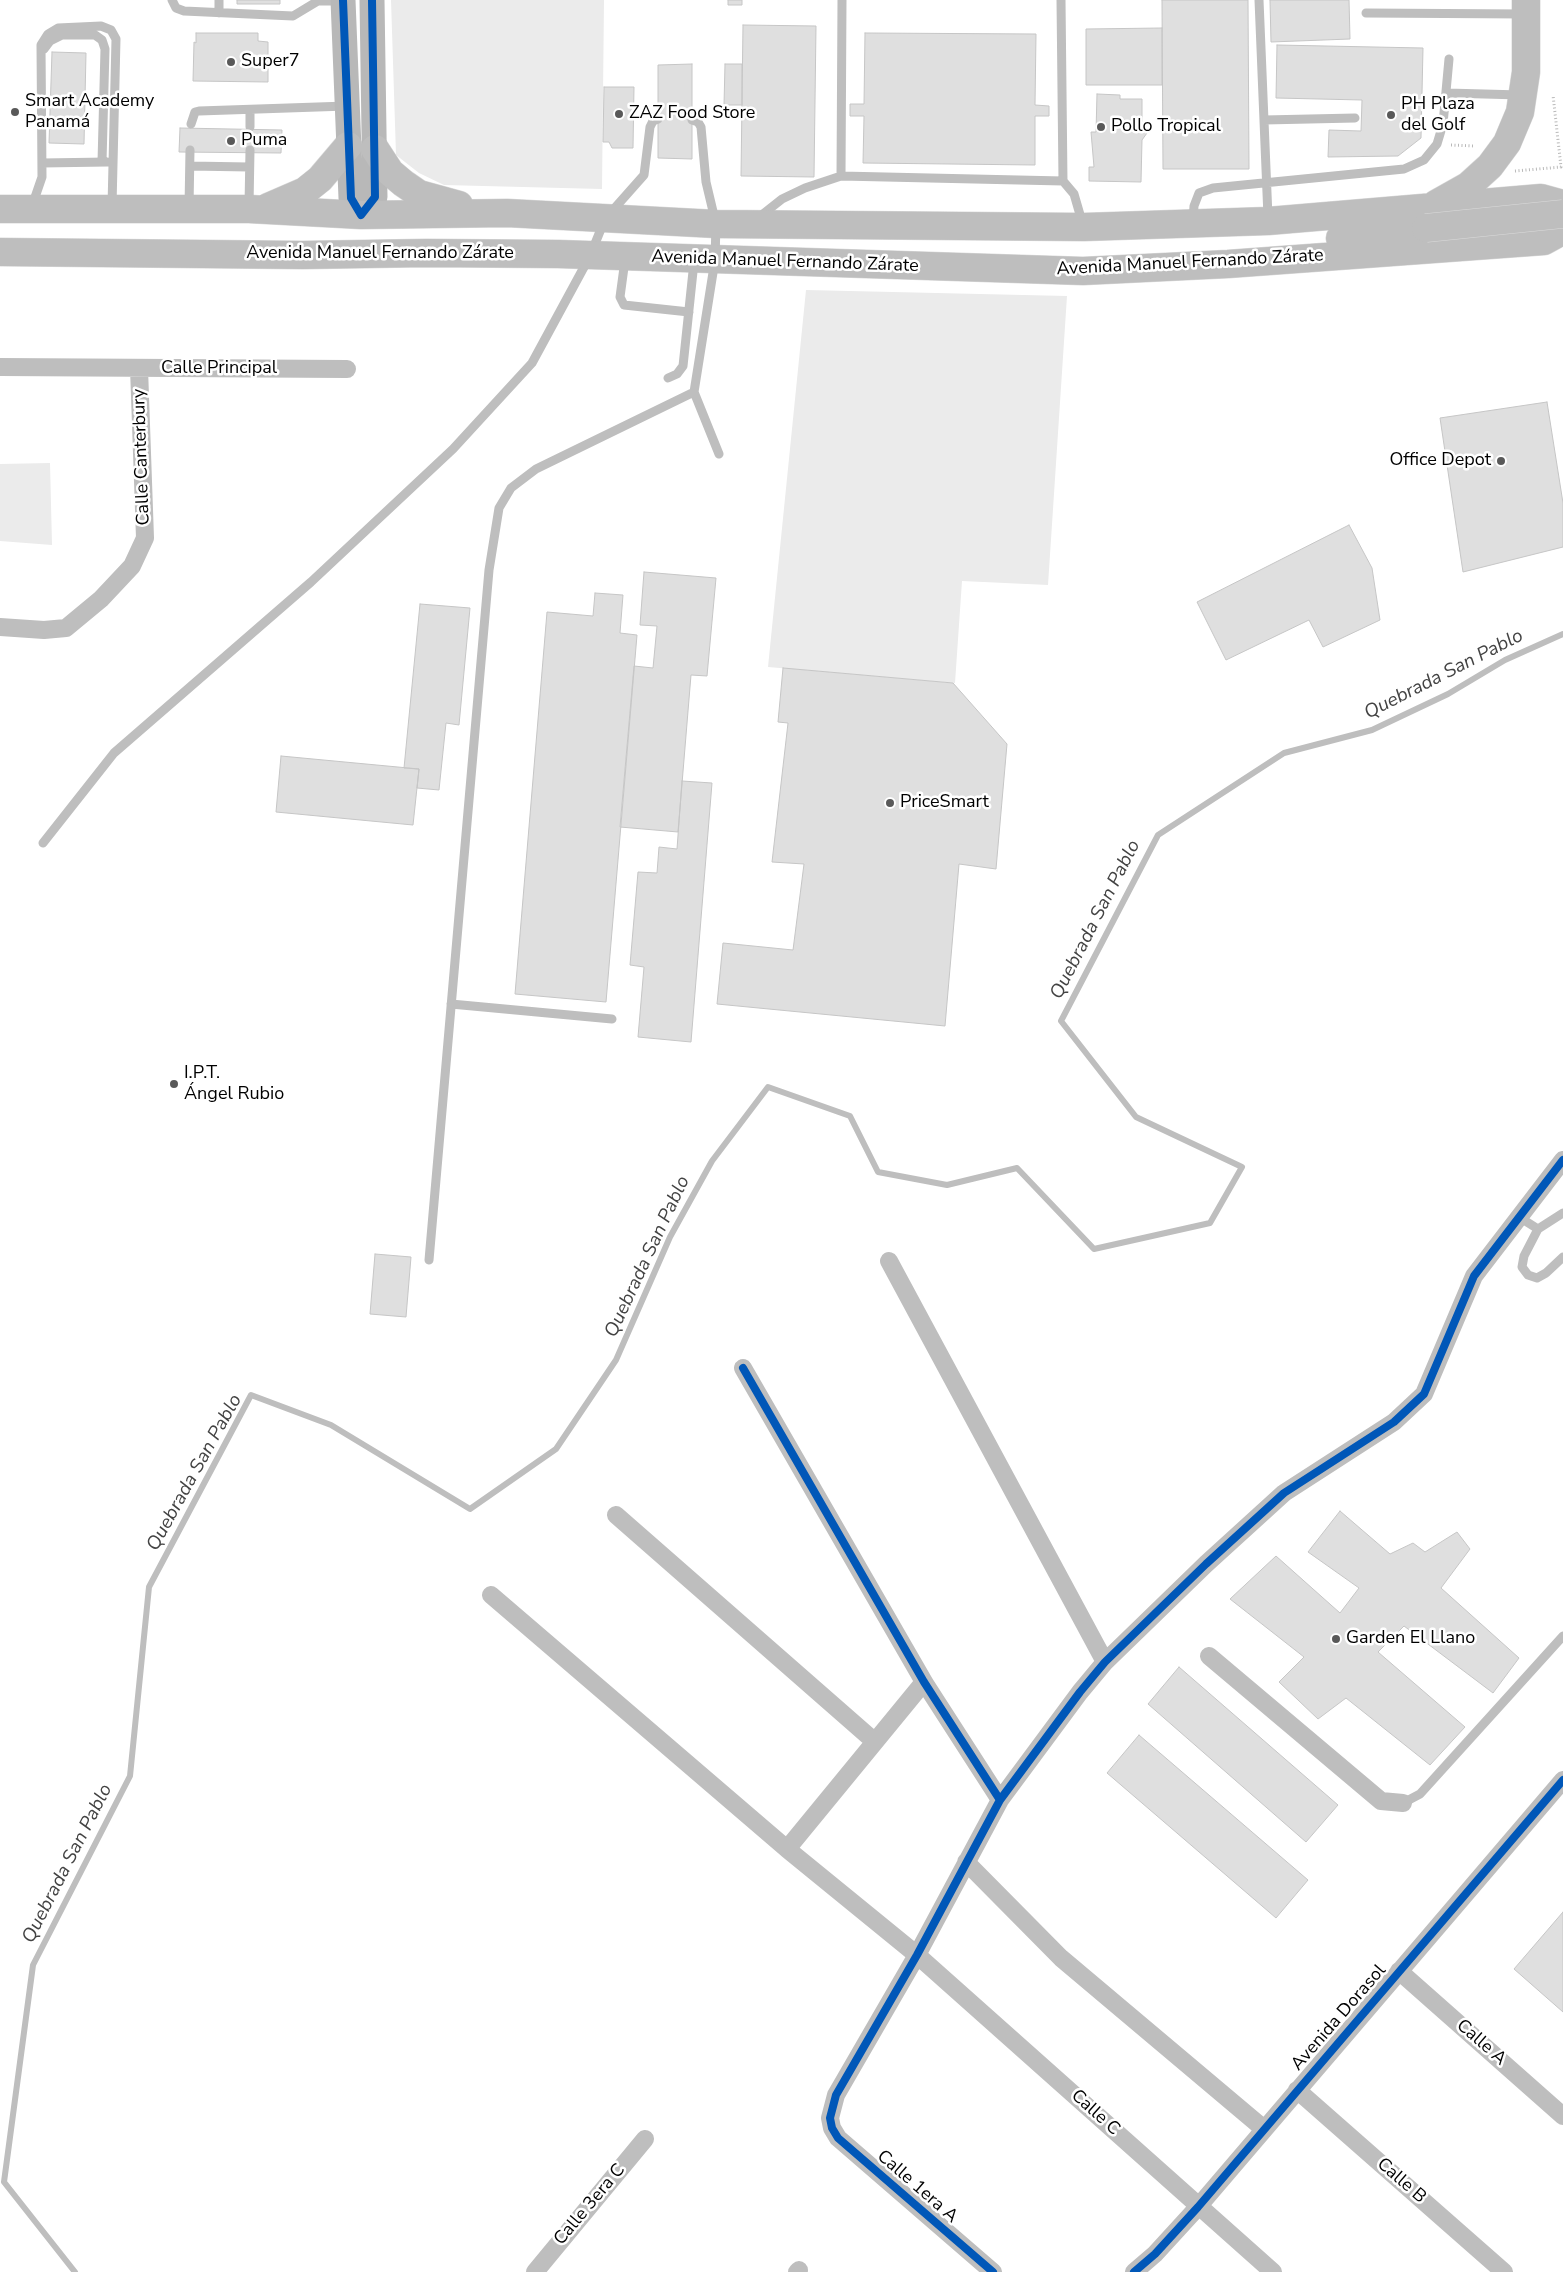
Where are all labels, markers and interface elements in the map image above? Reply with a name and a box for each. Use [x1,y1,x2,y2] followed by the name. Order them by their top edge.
[241,51,299,73] place label: Super7
[225,56,237,68] marker: Super7
[25,91,154,134] place label: Smart Academy Panamá
[1401,94,1475,136] place label: PH Plaza del Golf
[629,103,755,125] place label: ZAZ Food Store
[9,106,21,118] marker: Smart Academy Panamá
[613,108,625,120] marker: ZAZ Food Store
[1385,109,1397,121] marker: PH Plaza del Golf
[1111,116,1221,138] place label: Pollo Tropical
[1095,121,1107,133] marker: Pollo Tropical
[241,130,287,152] place label: Puma
[225,135,237,147] marker: Puma
[246,243,514,265] street label: Avenida Manuel Fernando Zárate
[1056,245,1324,281] street label: Avenida Manuel Fernando Zárate
[651,247,919,277] street label: Avenida Manuel Fernando Zárate
[161,358,277,380] street label: Calle Principal
[129,388,155,526] street label: Calle Canterbury
[1389,450,1491,472] place label: Office Depot
[1495,455,1507,467] marker: Office Depot
[1361,625,1527,725] water label: Quebrada San Pablo
[900,792,989,814] place label: PriceSmart
[884,797,896,809] marker: PriceSmart
[1046,837,1146,1003] water label: Quebrada San Pablo
[184,1063,284,1106] place label: I.P.T. Ángel Rubio
[168,1078,180,1090] marker: I.P.T. Ángel Rubio
[601,1173,695,1341] water label: Quebrada San Pablo
[142,1391,248,1555] water label: Quebrada San Pablo
[1346,1628,1475,1650] place label: Garden El Llano
[1330,1633,1342,1645] marker: Garden El Llano
[18,1781,118,1947] water label: Quebrada San Pablo
[1287,1960,1391,2076] street label: Avenida Dorasol
[1452,2015,1510,2071] street label: Calle A
[1066,2085,1124,2141] street label: Calle C
[872,2146,962,2228] street label: Calle 1era A
[1372,2154,1430,2208] street label: Calle B
[550,2160,630,2250] street label: Calle 3era C

